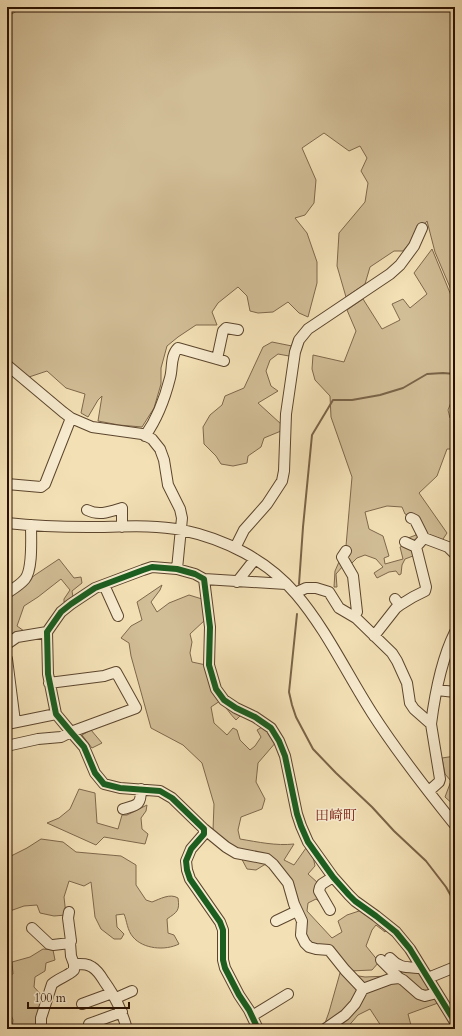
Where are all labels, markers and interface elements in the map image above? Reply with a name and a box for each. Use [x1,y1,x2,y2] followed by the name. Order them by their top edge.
[315,806,357,825] district label: 田崎町
[28,984,129,1010] scale bar
[34,990,67,1006] text: 100 m

